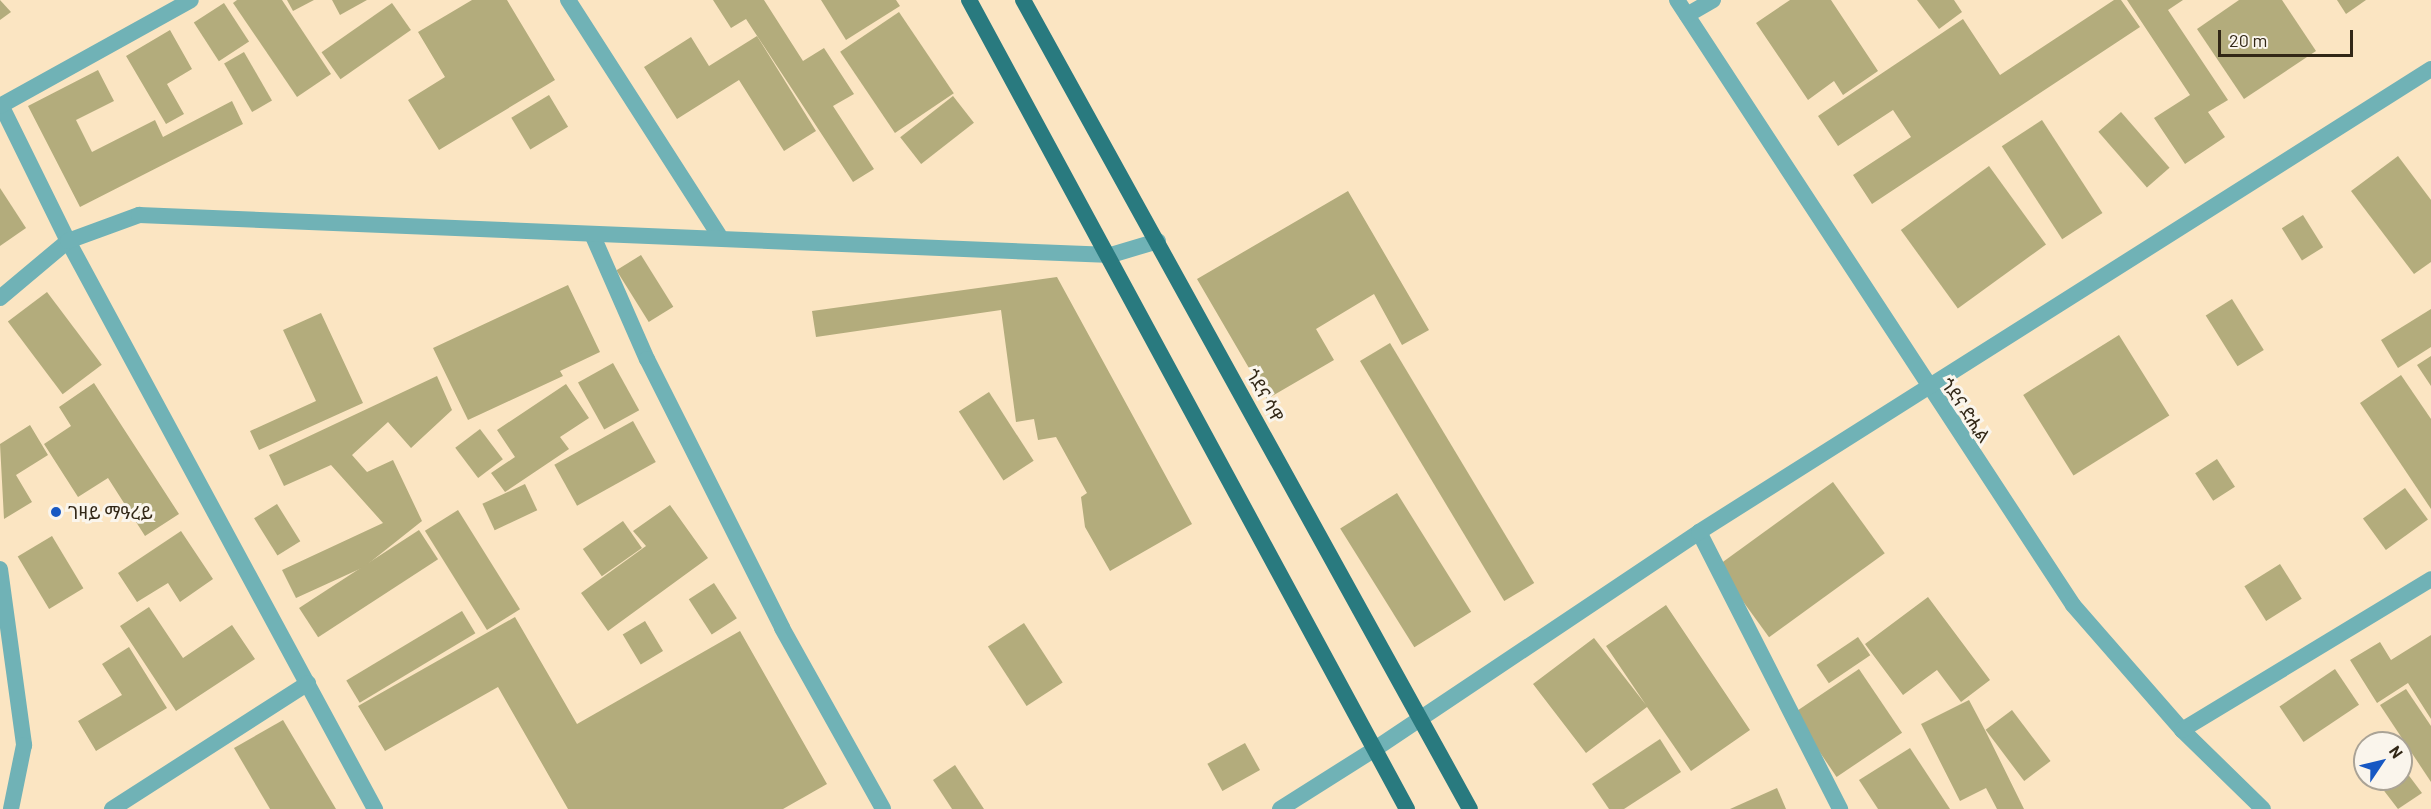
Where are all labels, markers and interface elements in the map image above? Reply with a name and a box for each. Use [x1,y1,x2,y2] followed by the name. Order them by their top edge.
[2221,18,2356,56] scale bar
[2229,29,2267,51] text: 20 m
[1242,365,1288,425] street label: ጎደና ሳዋ
[1937,374,1995,446] street label: ጎደና ድሒል
[68,501,153,523] place label: ገዛይ ማዓረይ
[49,505,63,519] marker: ገዛይ ማዓረይ
[2353,731,2413,791] north arrow
[2386,742,2407,761] text: N

